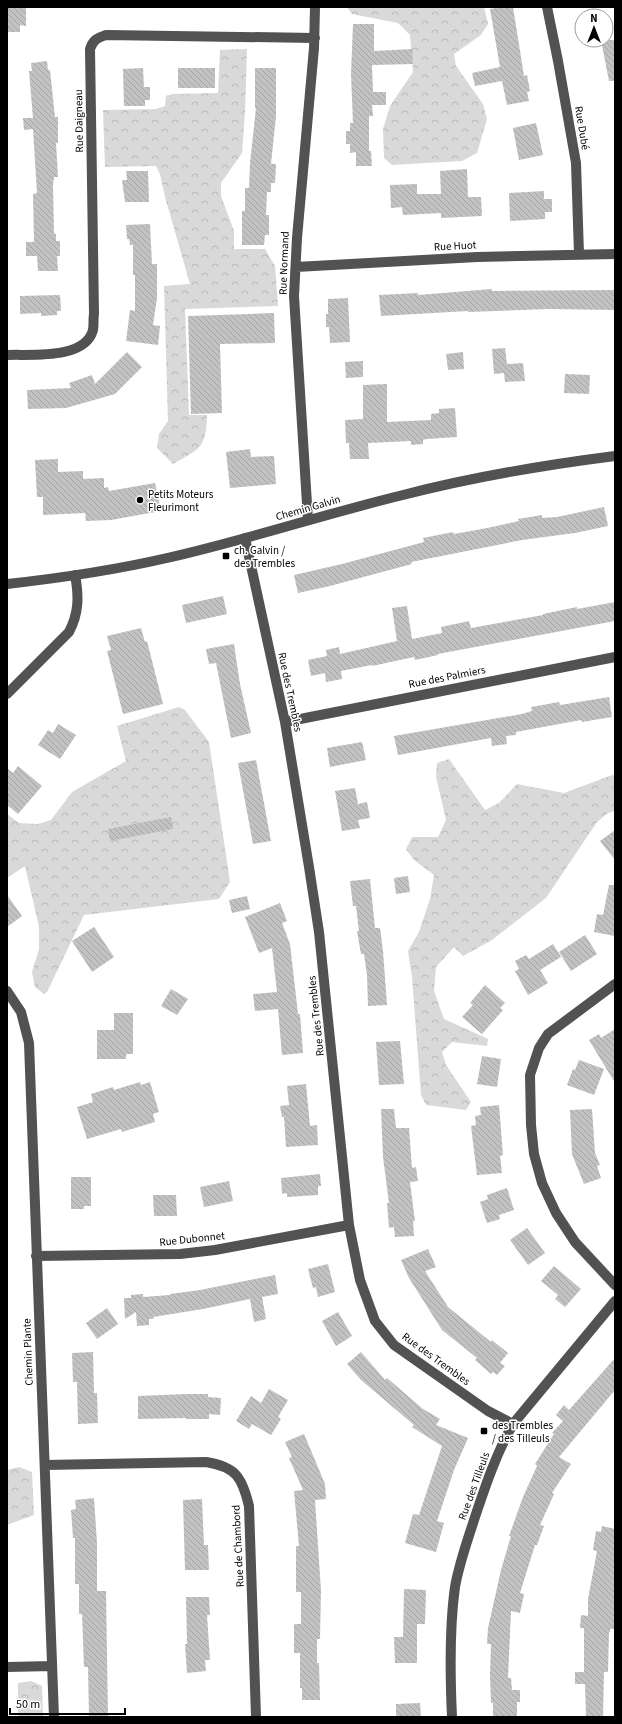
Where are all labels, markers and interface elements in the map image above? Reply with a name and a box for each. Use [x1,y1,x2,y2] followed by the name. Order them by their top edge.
[574,8,614,48] north arrow
[590,11,598,26] text: N
[71,89,87,153] street label: Rue Daigneau
[571,105,593,152] street label: Rue Dubé
[275,231,293,295] street label: Rue Normand
[433,237,477,255] street label: Rue Huot
[148,487,214,515] place label: Petits Moteurs Fleurimont
[274,492,342,524] street label: Chemin Galvin
[135,495,145,505] marker: Petits Moteurs Fleurimont
[234,543,295,571] place label: ch. Galvin / des Trembles
[221,551,231,561] marker: ch. Galvin / des Trembles
[274,651,306,734] street label: Rue des Trembles
[407,662,487,692] street label: Rue des Palmiers
[304,975,328,1057] street label: Rue des Trembles
[158,1228,226,1250] street label: Rue Dubonnet
[19,1318,37,1386] street label: Chemin Plante
[399,1329,473,1389] street label: Rue des Trembles
[492,1418,553,1446] place label: des Trembles / des Tilleuls
[479,1426,489,1436] marker: des Trembles / des Tilleuls
[455,1450,493,1522] street label: Rue des Tilleuls
[228,1504,248,1588] street label: Rue de Chambord
[10,1690,125,1716] scale bar
[16,1696,40,1713] text: 50 m

